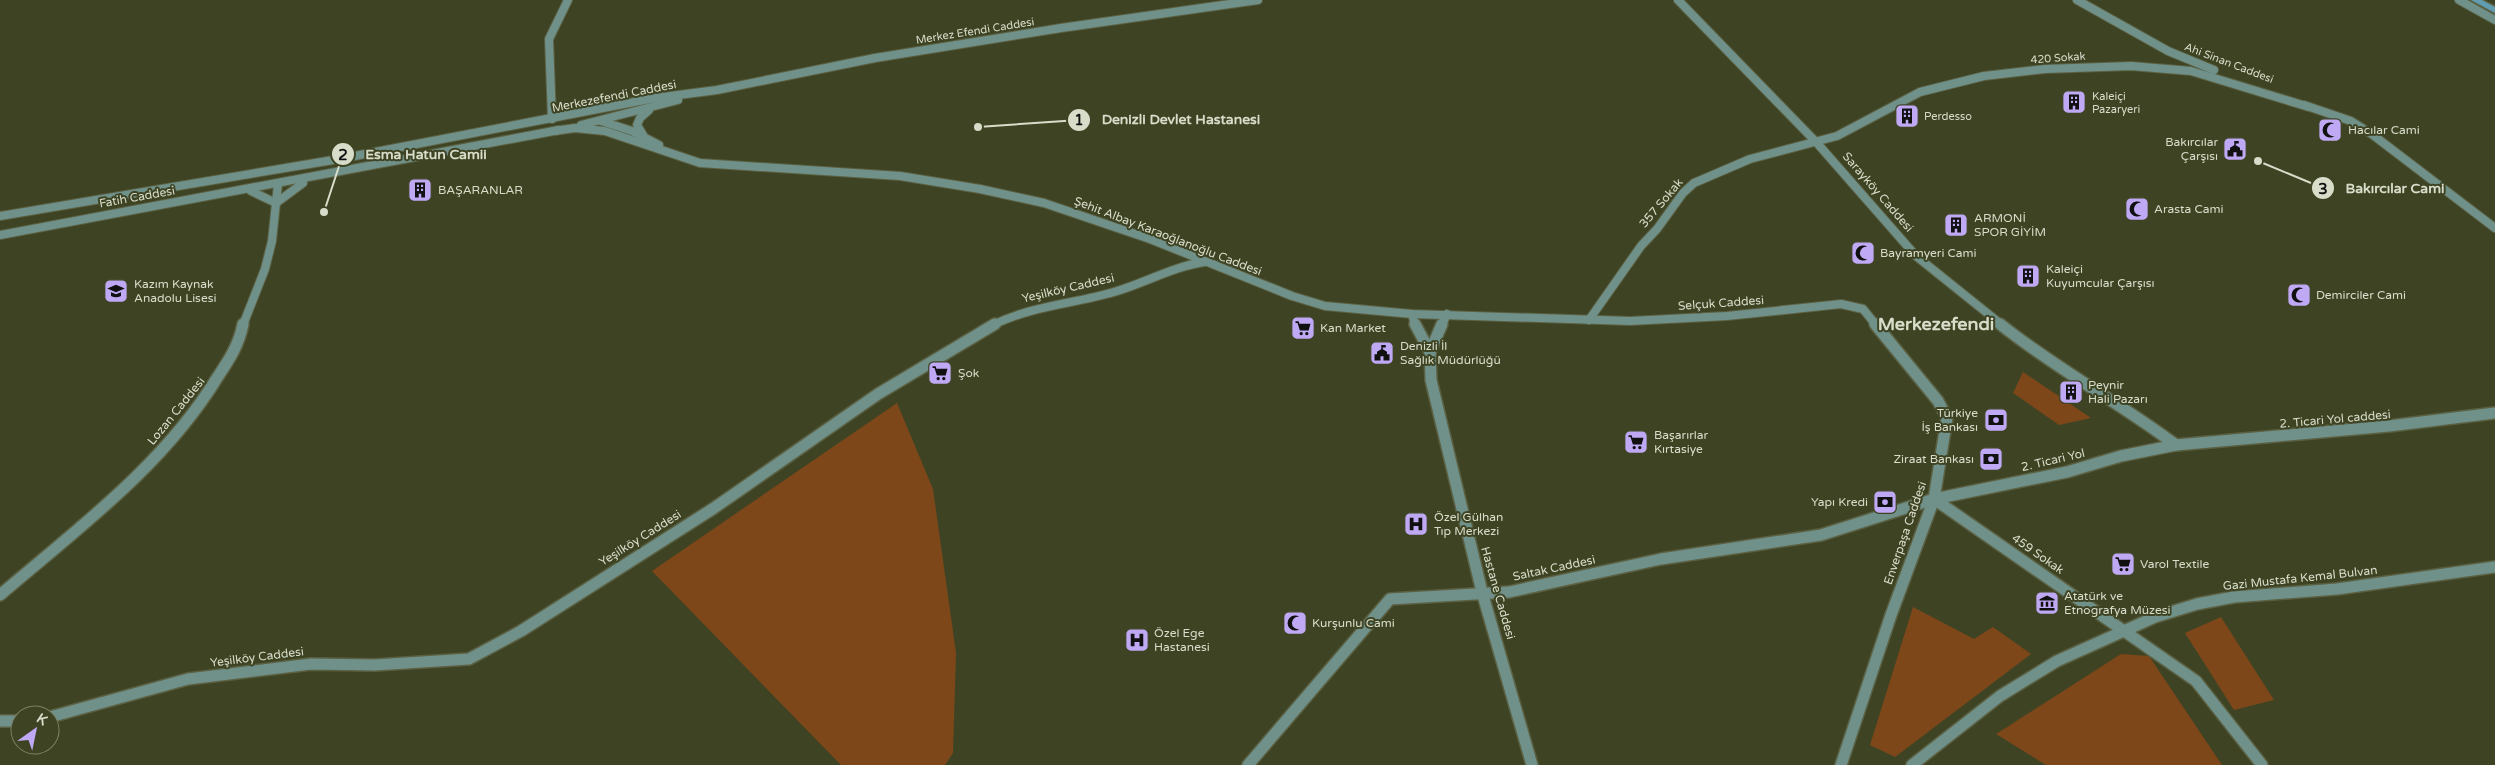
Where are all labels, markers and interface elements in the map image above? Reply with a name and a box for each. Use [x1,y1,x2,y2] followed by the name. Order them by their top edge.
[915,15,1035,47] street label: Merkez Efendi Caddesi
[2183,40,2275,86] street label: Ahi Sinan Caddesi
[2030,50,2086,66] street label: 420 Sokak
[551,77,677,115] street label: Merkezefendi Caddesi
[2061,89,2087,115] building icon: Kaleiçi Pazaryeri
[2092,90,2140,116] place label: Kaleiçi Pazaryeri
[1894,103,1920,129] building icon: Perdesso
[1066,105,1270,134] callout: Denizli Devlet Hastanesi
[1924,110,1972,123] place label: Perdesso
[1074,111,1084,129] text: 1
[1102,111,1260,128] text: Denizli Devlet Hastanesi
[2317,117,2343,143] mosque icon: Hacılar Cami
[2348,123,2420,137] place label: Hacılar Cami
[2165,135,2218,163] place label: Bakırcılar Çarşısı
[2222,136,2248,162] public building icon: Bakırcılar Çarşısı
[330,140,497,169] callout: Esma Hatun Camii
[338,146,348,164] text: 2
[365,146,487,163] text: Esma Hatun Camii
[1840,149,1916,235] street label: Sarayköy Caddesi
[2310,174,2454,203] callout: Bakırcılar Cami
[1636,175,1686,231] street label: 357 Sokak
[407,177,433,203] building icon: BAŞARANLAR
[2318,180,2328,198] text: 3
[2345,180,2445,197] text: Bakırcılar Cami
[98,183,176,211] street label: Fatih Caddesi
[438,183,523,197] place label: BAŞARANLAR
[1072,194,1264,278] street label: Şehit Albay Karaoğlanoğlu Caddesi
[2124,196,2150,222] mosque icon: Arasta Cami
[2154,202,2223,216] place label: Arasta Cami
[1974,211,2046,239] place label: ARMONİ SPOR GİYİM
[1943,212,1969,238] building icon: ARMONİ SPOR GİYİM
[1850,240,1876,266] mosque icon: Bayramyeri Cami
[1880,246,1977,260] place label: Bayramyeri Cami
[2046,262,2154,290] place label: Kaleiçi Kuyumcular Çarşısı
[2015,263,2041,289] building icon: Kaleiçi Kuyumcular Çarşısı
[1020,271,1116,305] street label: Yeşilköy Caddesi
[134,277,216,305] place label: Kazım Kaynak Anadolu Lisesi
[103,278,129,304] school or university icon: Kazım Kaynak Anadolu Lisesi
[2286,282,2312,308] mosque icon: Demirciler Cami
[2316,288,2406,302] place label: Demirciler Cami
[1677,293,1765,313] street label: Selçuk Caddesi
[1878,313,1994,335] district label: Merkezefendi
[1290,315,1316,341] supermarket icon: Kan Market
[1320,321,1386,335] place label: Kan Market
[1400,339,1501,367] place label: Denizli İl Sağlık Müdürlüğü
[1369,340,1395,366] public building icon: Denizli İl Sağlık Müdürlüğü
[927,360,953,386] supermarket icon: Şok
[958,366,980,380] place label: Şok
[144,374,208,448] street label: Lozan Caddesi
[2088,378,2148,406] place label: Peynir Hali Pazarı
[2058,379,2084,405] building icon: Peynir Hali Pazarı
[1922,406,1978,434] place label: Türkiye İş Bankası
[1983,407,2009,433] bank icon: Türkiye İş Bankası
[2279,407,2391,431] street label: 2. Ticari Yol caddesi
[1654,428,1708,456] place label: Başarırlar Kırtasiye
[1623,429,1649,455] supermarket icon: Başarırlar Kırtasiye
[1978,446,2004,472] bank icon: Ziraat Bankası
[2020,446,2086,474] street label: 2. Ticari Yol
[1893,452,1974,466] place label: Ziraat Bankası
[1881,480,1929,586] street label: Enverpaşa Caddesi
[1872,489,1898,515] bank icon: Yapı Kredi
[1811,495,1868,509] place label: Yapı Kredi
[596,507,684,569] street label: Yeşilköy Caddesi
[1434,510,1503,538] place label: Özel Gülhan Tıp Merkezi
[1403,511,1429,537] hospital icon: Özel Gülhan Tıp Merkezi
[2009,531,2067,577] street label: 459 Sokak
[1478,545,1518,641] street label: Hastane Caddesi
[2110,551,2136,577] supermarket icon: Varol Textile
[1512,552,1596,584] street label: Saltak Caddesi
[2140,557,2210,571] place label: Varol Textile
[2222,563,2378,593] street label: Gazi Mustafa Kemal Bulvan
[2064,589,2170,617] place label: Atatürk ve Etnografya Müzesi
[2034,590,2060,616] museum icon: Atatürk ve Etnografya Müzesi
[1282,610,1308,636] mosque icon: Kurşunlu Cami
[1312,616,1395,630] place label: Kurşunlu Cami
[1154,626,1210,654] place label: Özel Ege Hastanesi
[1124,627,1150,653] hospital icon: Özel Ege Hastanesi
[209,644,305,670] street label: Yeşilköy Caddesi
[10,705,60,755] north arrow
[33,710,51,730] text: K

